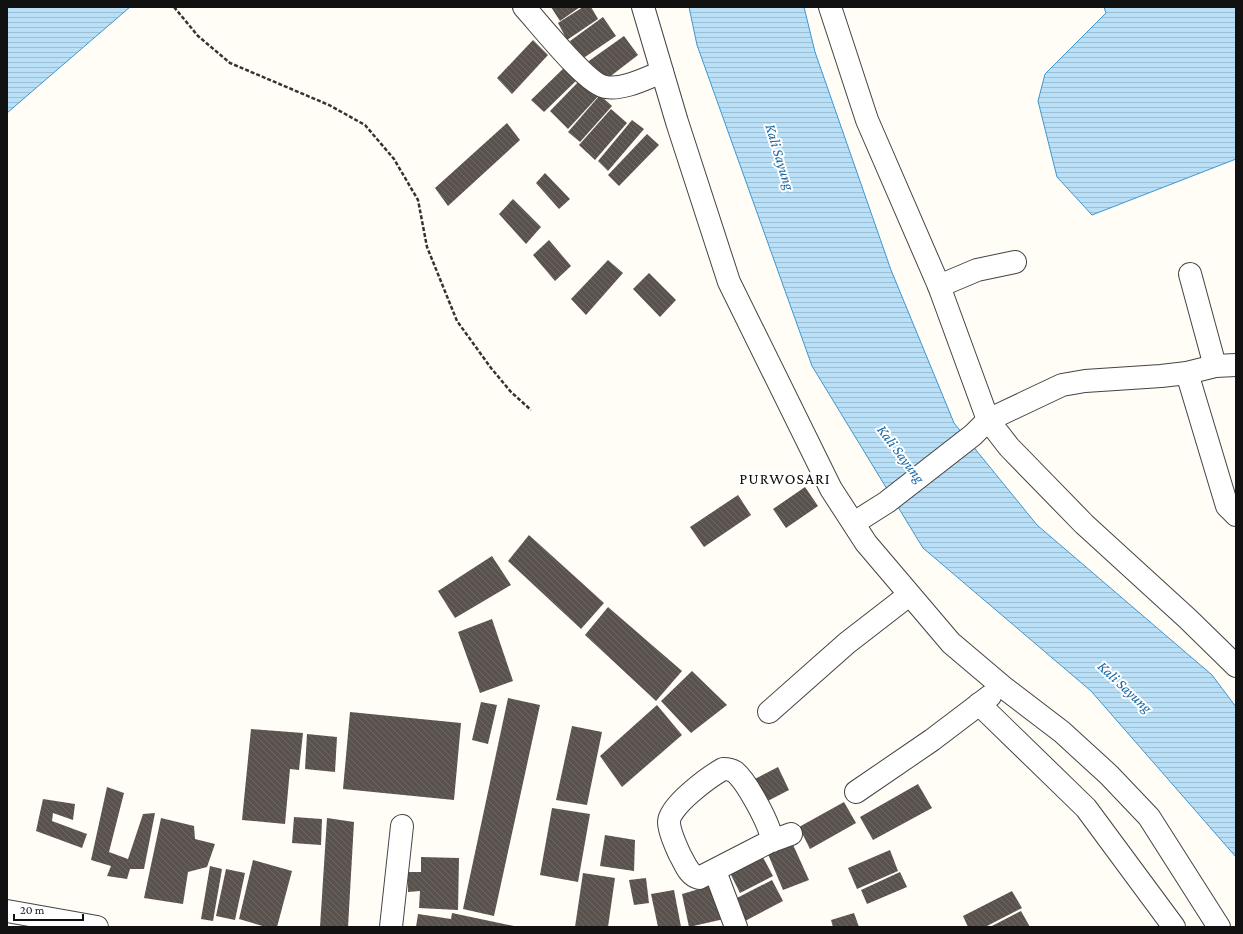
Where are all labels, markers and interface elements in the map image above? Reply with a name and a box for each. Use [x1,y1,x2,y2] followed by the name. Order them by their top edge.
[761,122,798,193] water label: Kali Sayung
[873,422,928,487] water label: Kali Sayung
[739,470,831,487] district label: PURWOSARI
[1094,658,1156,717] water label: Kali Sayung
[14,896,83,922] scale bar
[20,903,45,917] text: 20 m

